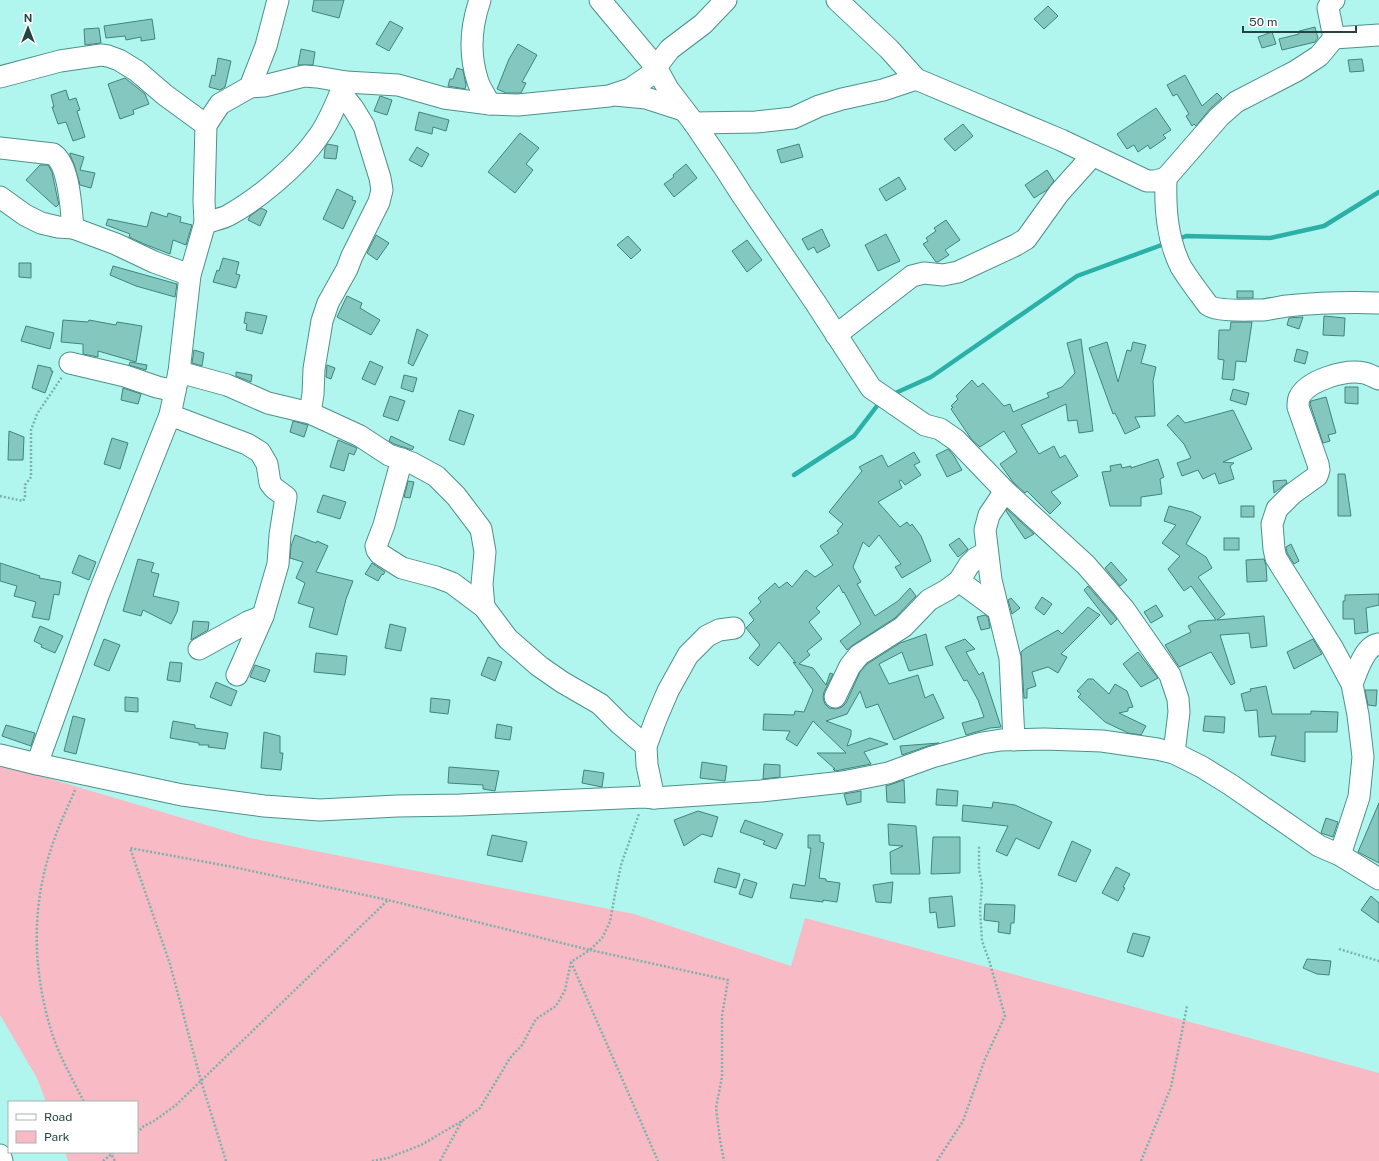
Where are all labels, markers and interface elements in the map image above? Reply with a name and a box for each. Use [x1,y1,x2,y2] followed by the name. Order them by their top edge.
[8,8,48,48] north arrow
[1243,8,1356,34] scale bar
[24,12,32,24] text: N
[1249,15,1277,29] text: 50 m
[8,1101,138,1153] legend
[44,1110,72,1124] text: Road
[44,1130,70,1144] text: Park

